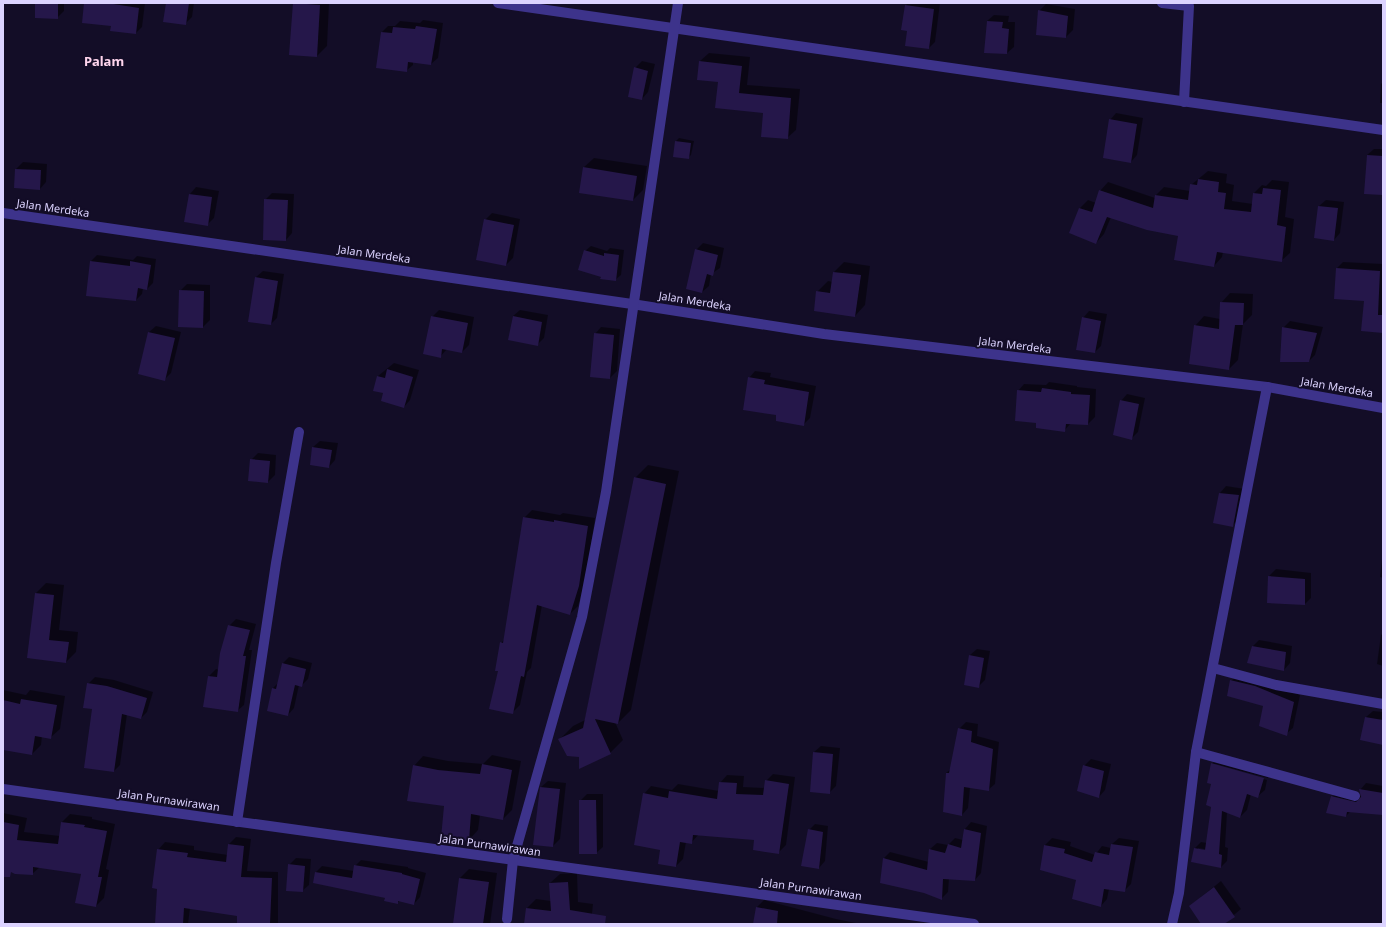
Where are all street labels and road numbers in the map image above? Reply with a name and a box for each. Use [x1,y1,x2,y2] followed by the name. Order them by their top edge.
[15,195,90,220] street label: Jalan Merdeka
[336,241,411,266] street label: Jalan Merdeka
[657,287,732,314] street label: Jalan Merdeka
[977,332,1052,356] street label: Jalan Merdeka
[1299,373,1375,400] street label: Jalan Merdeka
[116,785,221,814] street label: Jalan Purnawirawan
[437,830,542,859] street label: Jalan Purnawirawan
[758,874,863,903] street label: Jalan Purnawirawan

